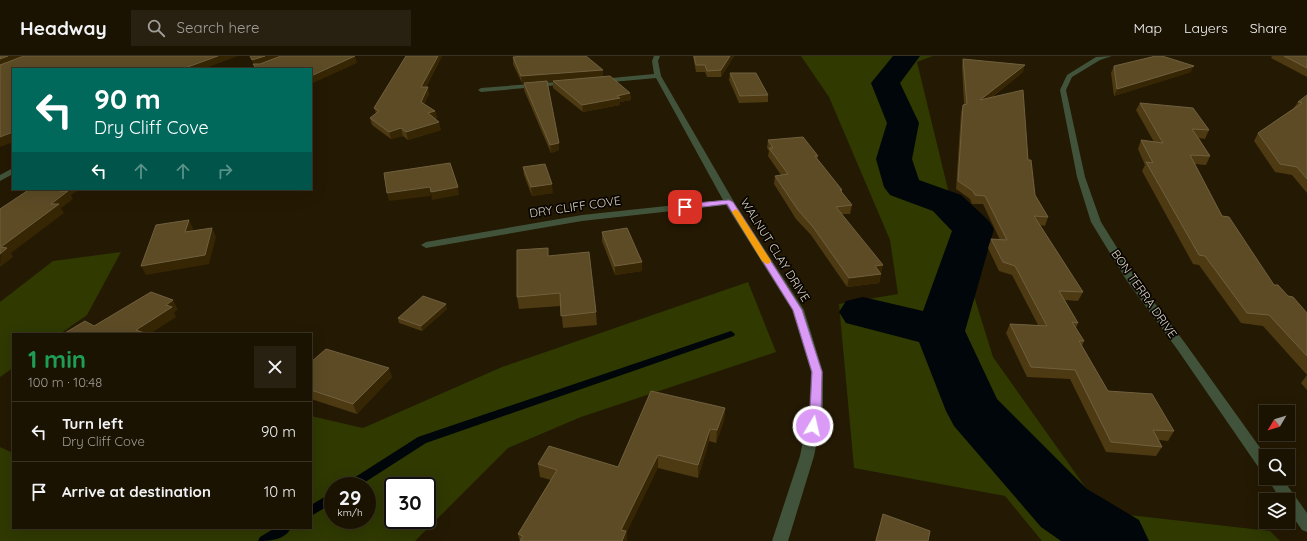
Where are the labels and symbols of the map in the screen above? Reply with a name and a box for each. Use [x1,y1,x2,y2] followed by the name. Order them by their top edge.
[668,190,702,224] pin
[528,193,622,220] street label: DRY CLIFF COVE
[737,195,813,304] street label: WALNUT CLAY DRIVE
[1108,247,1181,341] street label: BON TERRA DRIVE
[792,405,834,447] position arrow
[1259,405,1295,441] north arrow
[384,477,436,529] speed limit sign: 30

